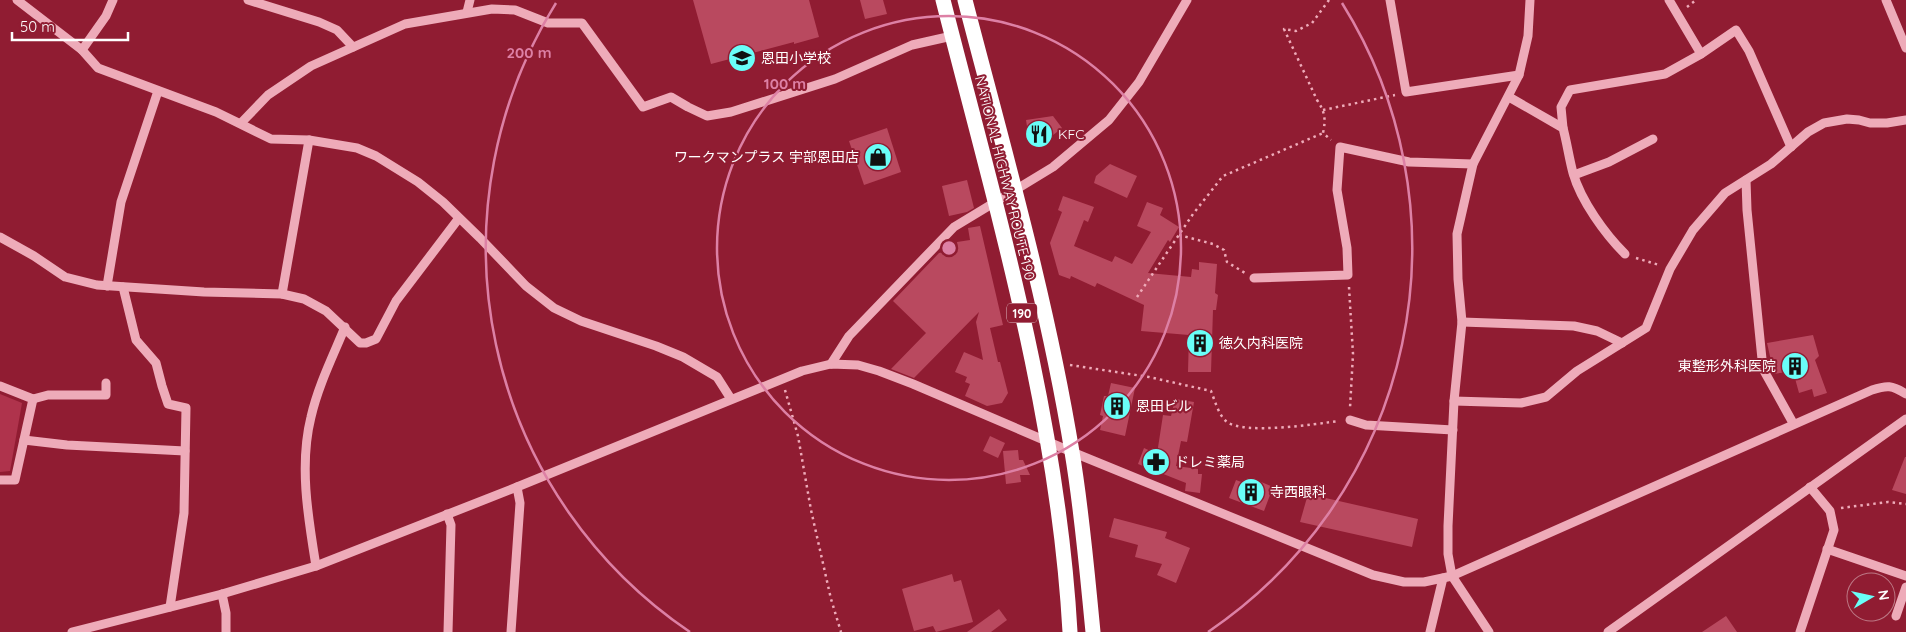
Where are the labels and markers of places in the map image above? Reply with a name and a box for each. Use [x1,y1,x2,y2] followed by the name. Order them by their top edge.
[727,43,757,73] school or university icon: 恩田小学校
[761,49,831,67] place label: 恩田小学校
[1024,119,1054,149] restaurant icon: KFC
[1058,125,1084,143] place label: KFC
[863,142,893,172] shop icon: ワークマンプラス 宇部恩田店
[674,148,859,166] place label: ワークマンプラス 宇部恩田店
[940,239,958,257] centre of rings
[1185,328,1215,358] building icon: 徳久内科医院
[1219,334,1303,352] place label: 徳久内科医院
[1780,351,1810,381] building icon: 東整形外科医院
[1678,357,1776,375] place label: 東整形外科医院
[1102,391,1132,421] building icon: 恩田ビル
[1136,397,1192,415] place label: 恩田ビル
[1141,447,1171,477] pharmacy icon: ドレミ薬局
[1175,453,1245,471] place label: ドレミ薬局
[1236,477,1266,507] building icon: 寺西眼科
[1270,483,1326,501] place label: 寺西眼科

